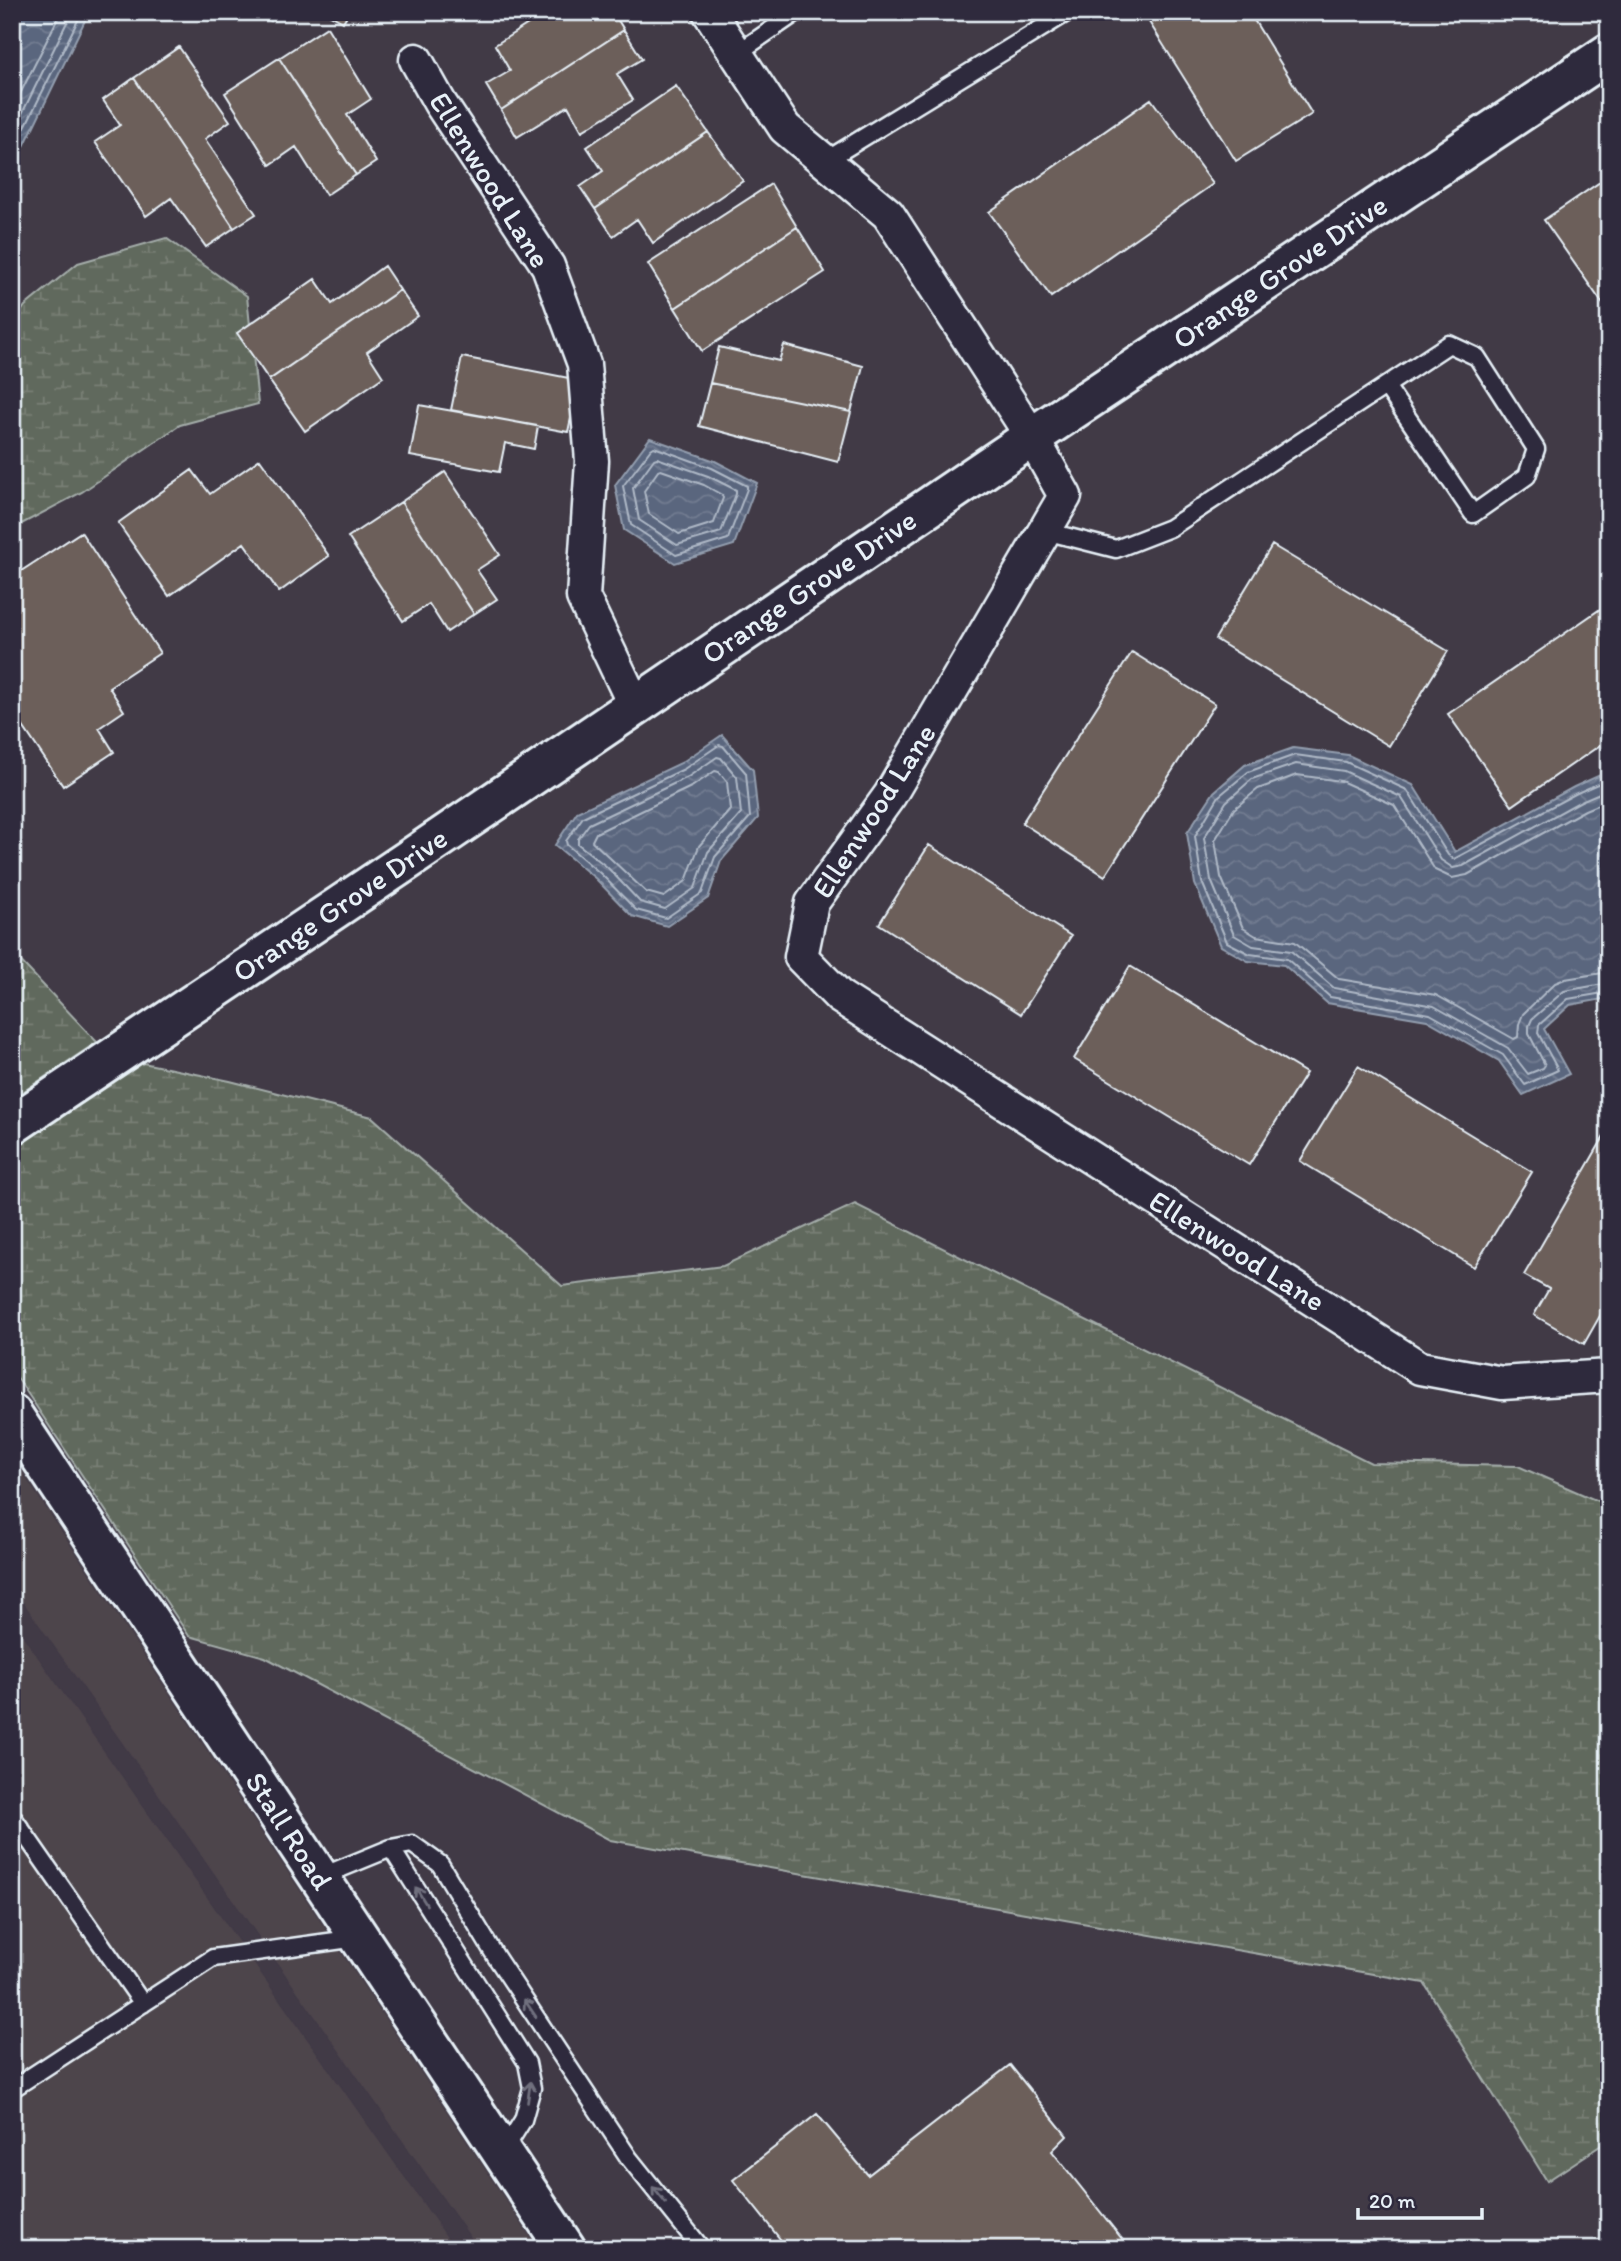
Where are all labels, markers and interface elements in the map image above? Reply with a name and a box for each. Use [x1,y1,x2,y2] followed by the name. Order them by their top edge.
[422,85,559,275] street label: Ellenwood Lane
[1165,186,1394,357] street label: Orange Grove Drive
[694,501,923,672] street label: Orange Grove Drive
[803,717,944,905] street label: Ellenwood Lane
[225,819,454,990] street label: Orange Grove Drive
[1142,1182,1332,1319] street label: Ellenwood Lane
[238,1765,342,1897] street label: Stall Road
[413,1887,428,1906] one-way arrow
[523,1999,537,2019] one-way arrow
[523,2081,536,2104] one-way arrow
[1358,2177,1483,2221] scale bar
[652,2187,667,2205] one-way arrow
[1369,2188,1416,2213] text: 20 m

